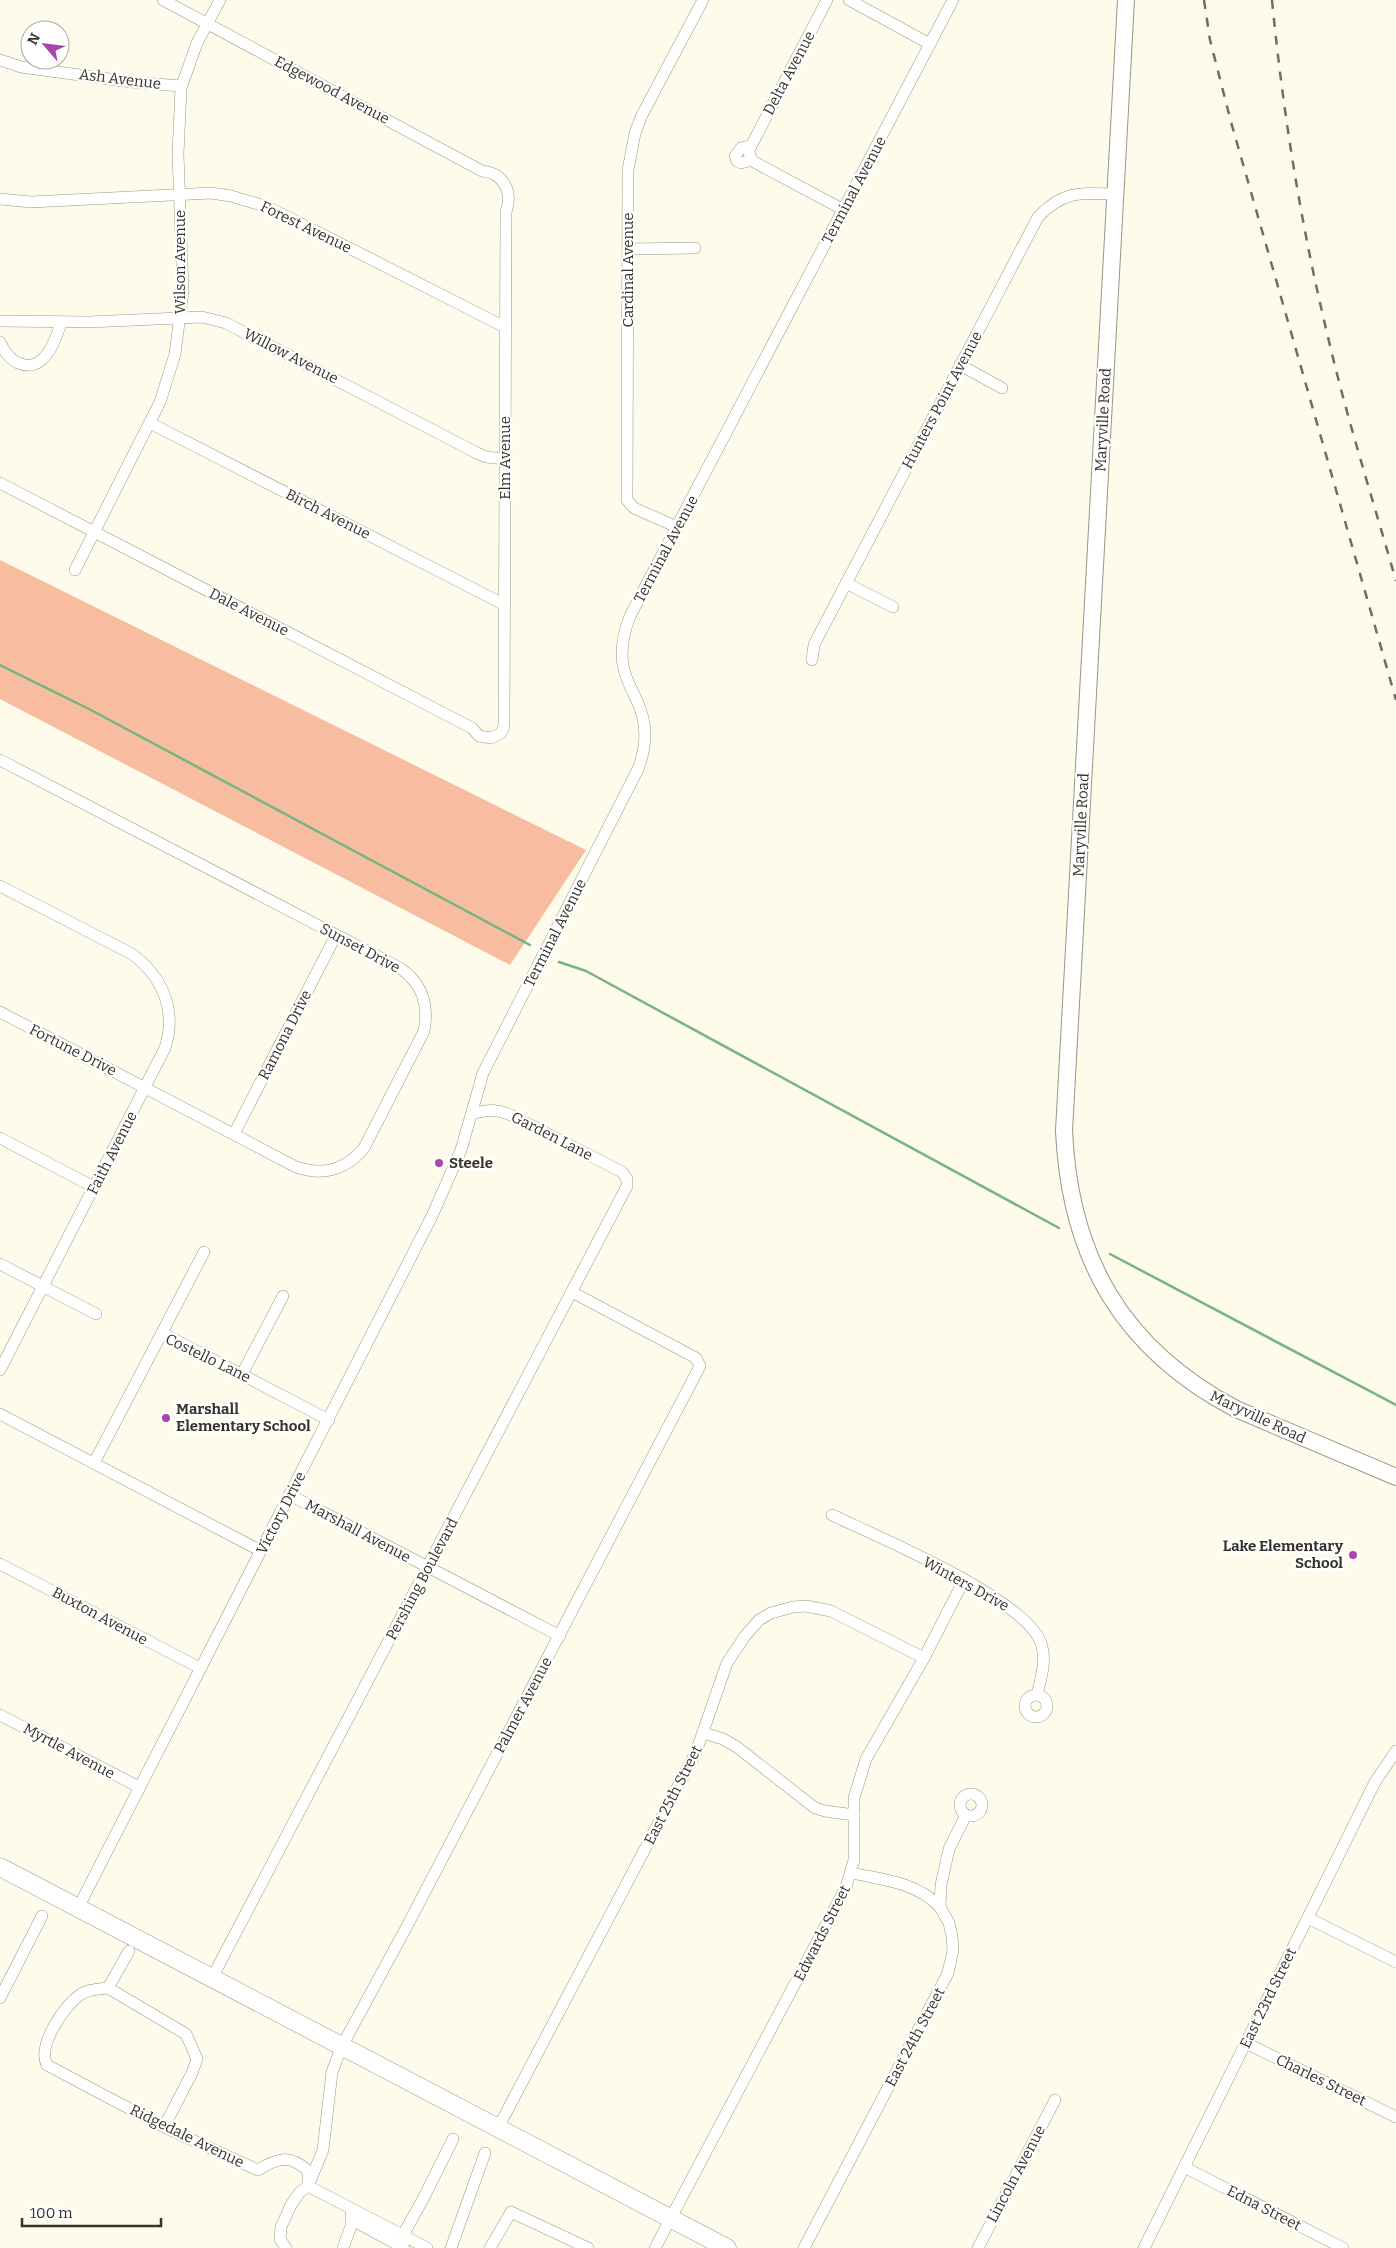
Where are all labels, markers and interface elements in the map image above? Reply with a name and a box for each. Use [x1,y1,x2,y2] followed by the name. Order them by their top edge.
[20,20,70,70] north arrow
[759,28,819,118] street label: Delta Avenue
[24,30,44,48] text: N
[271,52,393,128] street label: Edgewood Avenue
[78,65,162,93] street label: Ash Avenue
[818,133,890,247] street label: Terminal Avenue
[257,197,355,257] street label: Forest Avenue
[171,210,189,314] street label: Wilson Avenue
[619,213,637,327] street label: Cardinal Avenue
[241,324,341,388] street label: Willow Avenue
[898,328,986,472] street label: Hunters Point Avenue
[1091,368,1115,472] street label: Maryville Road
[496,416,514,500] street label: Elm Avenue
[283,485,373,543] street label: Birch Avenue
[630,492,702,606] street label: Terminal Avenue
[206,584,292,640] street label: Dale Avenue
[1069,773,1093,877] street label: Maryville Road
[520,876,590,990] street label: Terminal Avenue
[317,919,403,977] street label: Sunset Drive
[255,987,315,1083] street label: Ramona Drive
[26,1020,120,1080] street label: Fortune Drive
[83,1108,141,1198] street label: Faith Avenue
[508,1108,596,1164] street label: Garden Lane
[449,1154,493,1172] place label: Steele
[433,1157,445,1169] marker: Steele
[162,1330,254,1386] street label: Costello Lane
[1207,1387,1309,1447] street label: Maryville Road
[176,1400,311,1435] place label: Marshall Elementary School
[160,1412,172,1424] marker: Marshall Elementary School
[252,1469,310,1557] street label: Victory Drive
[302,1496,414,1566] street label: Marshall Avenue
[382,1515,462,1643] street label: Pershing Boulevard
[1223,1537,1344,1572] place label: Lake Elementary School
[1347,1549,1359,1561] marker: Lake Elementary School
[920,1553,1012,1615] street label: Winters Drive
[49,1583,151,1649] street label: Buxton Avenue
[490,1654,556,1756] street label: Palmer Avenue
[20,1719,118,1783] street label: Myrtle Avenue
[640,1742,706,1848] street label: East 25th Street
[790,1881,854,1984] street label: Edwards Street
[1236,1944,1300,2051] street label: East 23rd Street
[881,1984,949,2090] street label: East 24th Street
[1273,2050,1370,2110] street label: Charles Street
[127,2101,247,2171] street label: Ridgedale Avenue
[983,2122,1049,2226] street label: Lincoln Avenue
[1224,2182,1305,2235] street label: Edna Street
[22,2196,161,2228] scale bar
[30,2204,73,2222] text: 100 m

